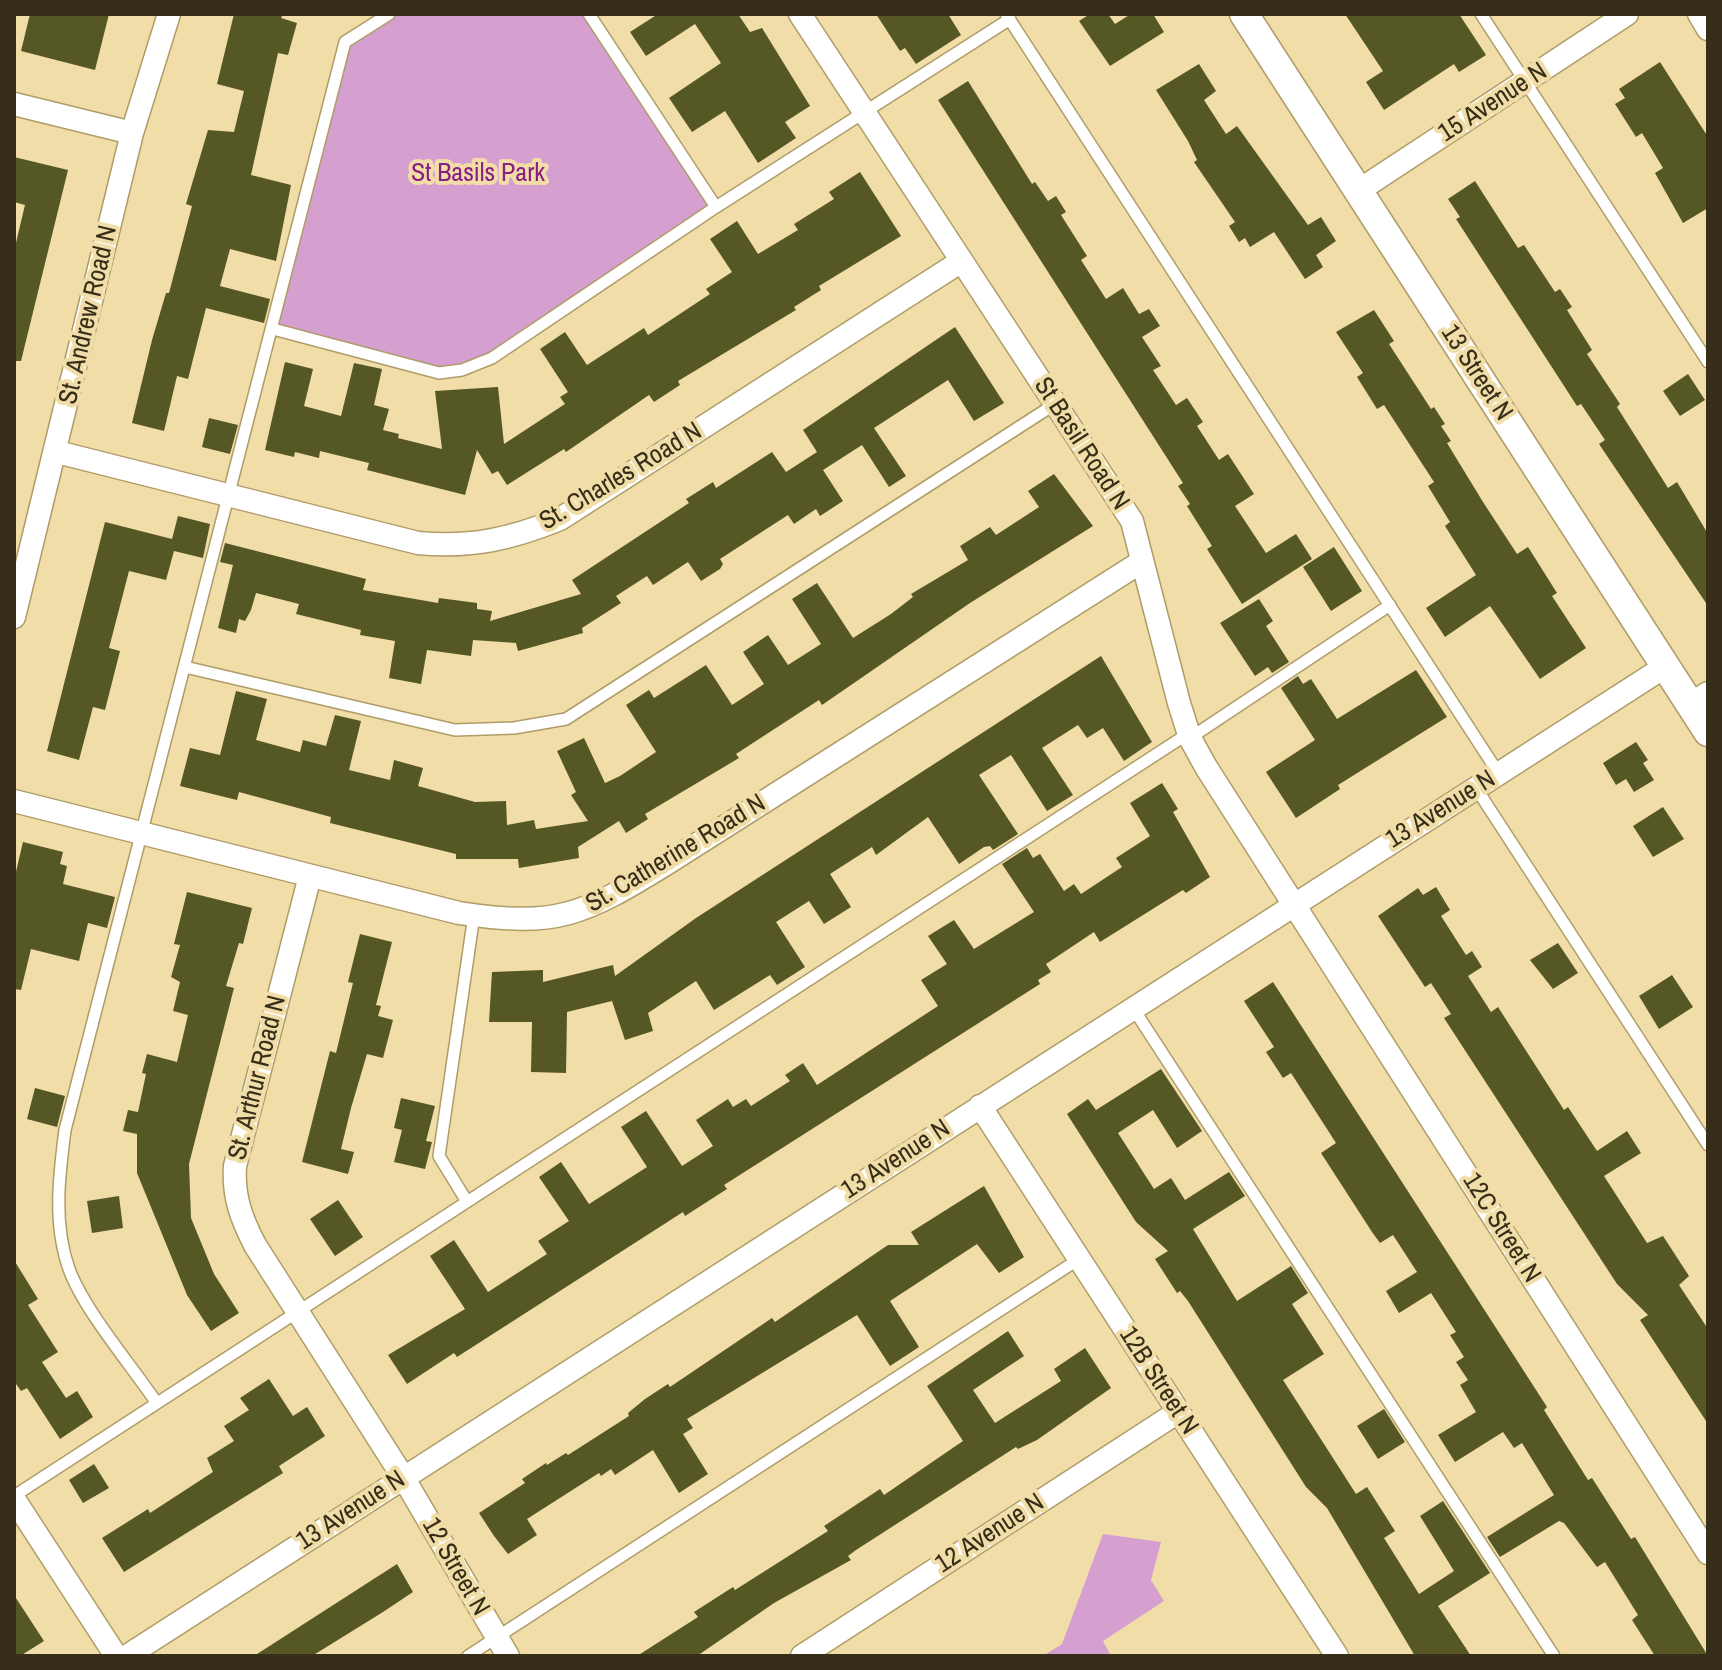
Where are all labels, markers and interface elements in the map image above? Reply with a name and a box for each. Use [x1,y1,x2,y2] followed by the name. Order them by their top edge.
[1433,56,1553,150] street label: 15 Avenue N
[411,158,545,190] park label: St Basils Park
[53,223,125,407] street label: St. Andrew Road N
[1434,319,1518,427] street label: 13 Street N
[1027,372,1135,516] street label: St Basil Road N
[534,416,708,538] street label: St. Charles Road N
[1381,764,1501,856] street label: 13 Avenue N
[581,788,771,920] street label: St. Catherine Road N
[223,993,293,1163] street label: St. Arthur Road N
[836,1113,956,1207] street label: 13 Avenue N
[1455,1167,1547,1289] street label: 12C Street N
[1112,1321,1204,1441] street label: 12B Street N
[291,1464,411,1558] street label: 13 Avenue N
[930,1487,1050,1581] street label: 12 Avenue N
[415,1513,495,1621] street label: 12 Street N

